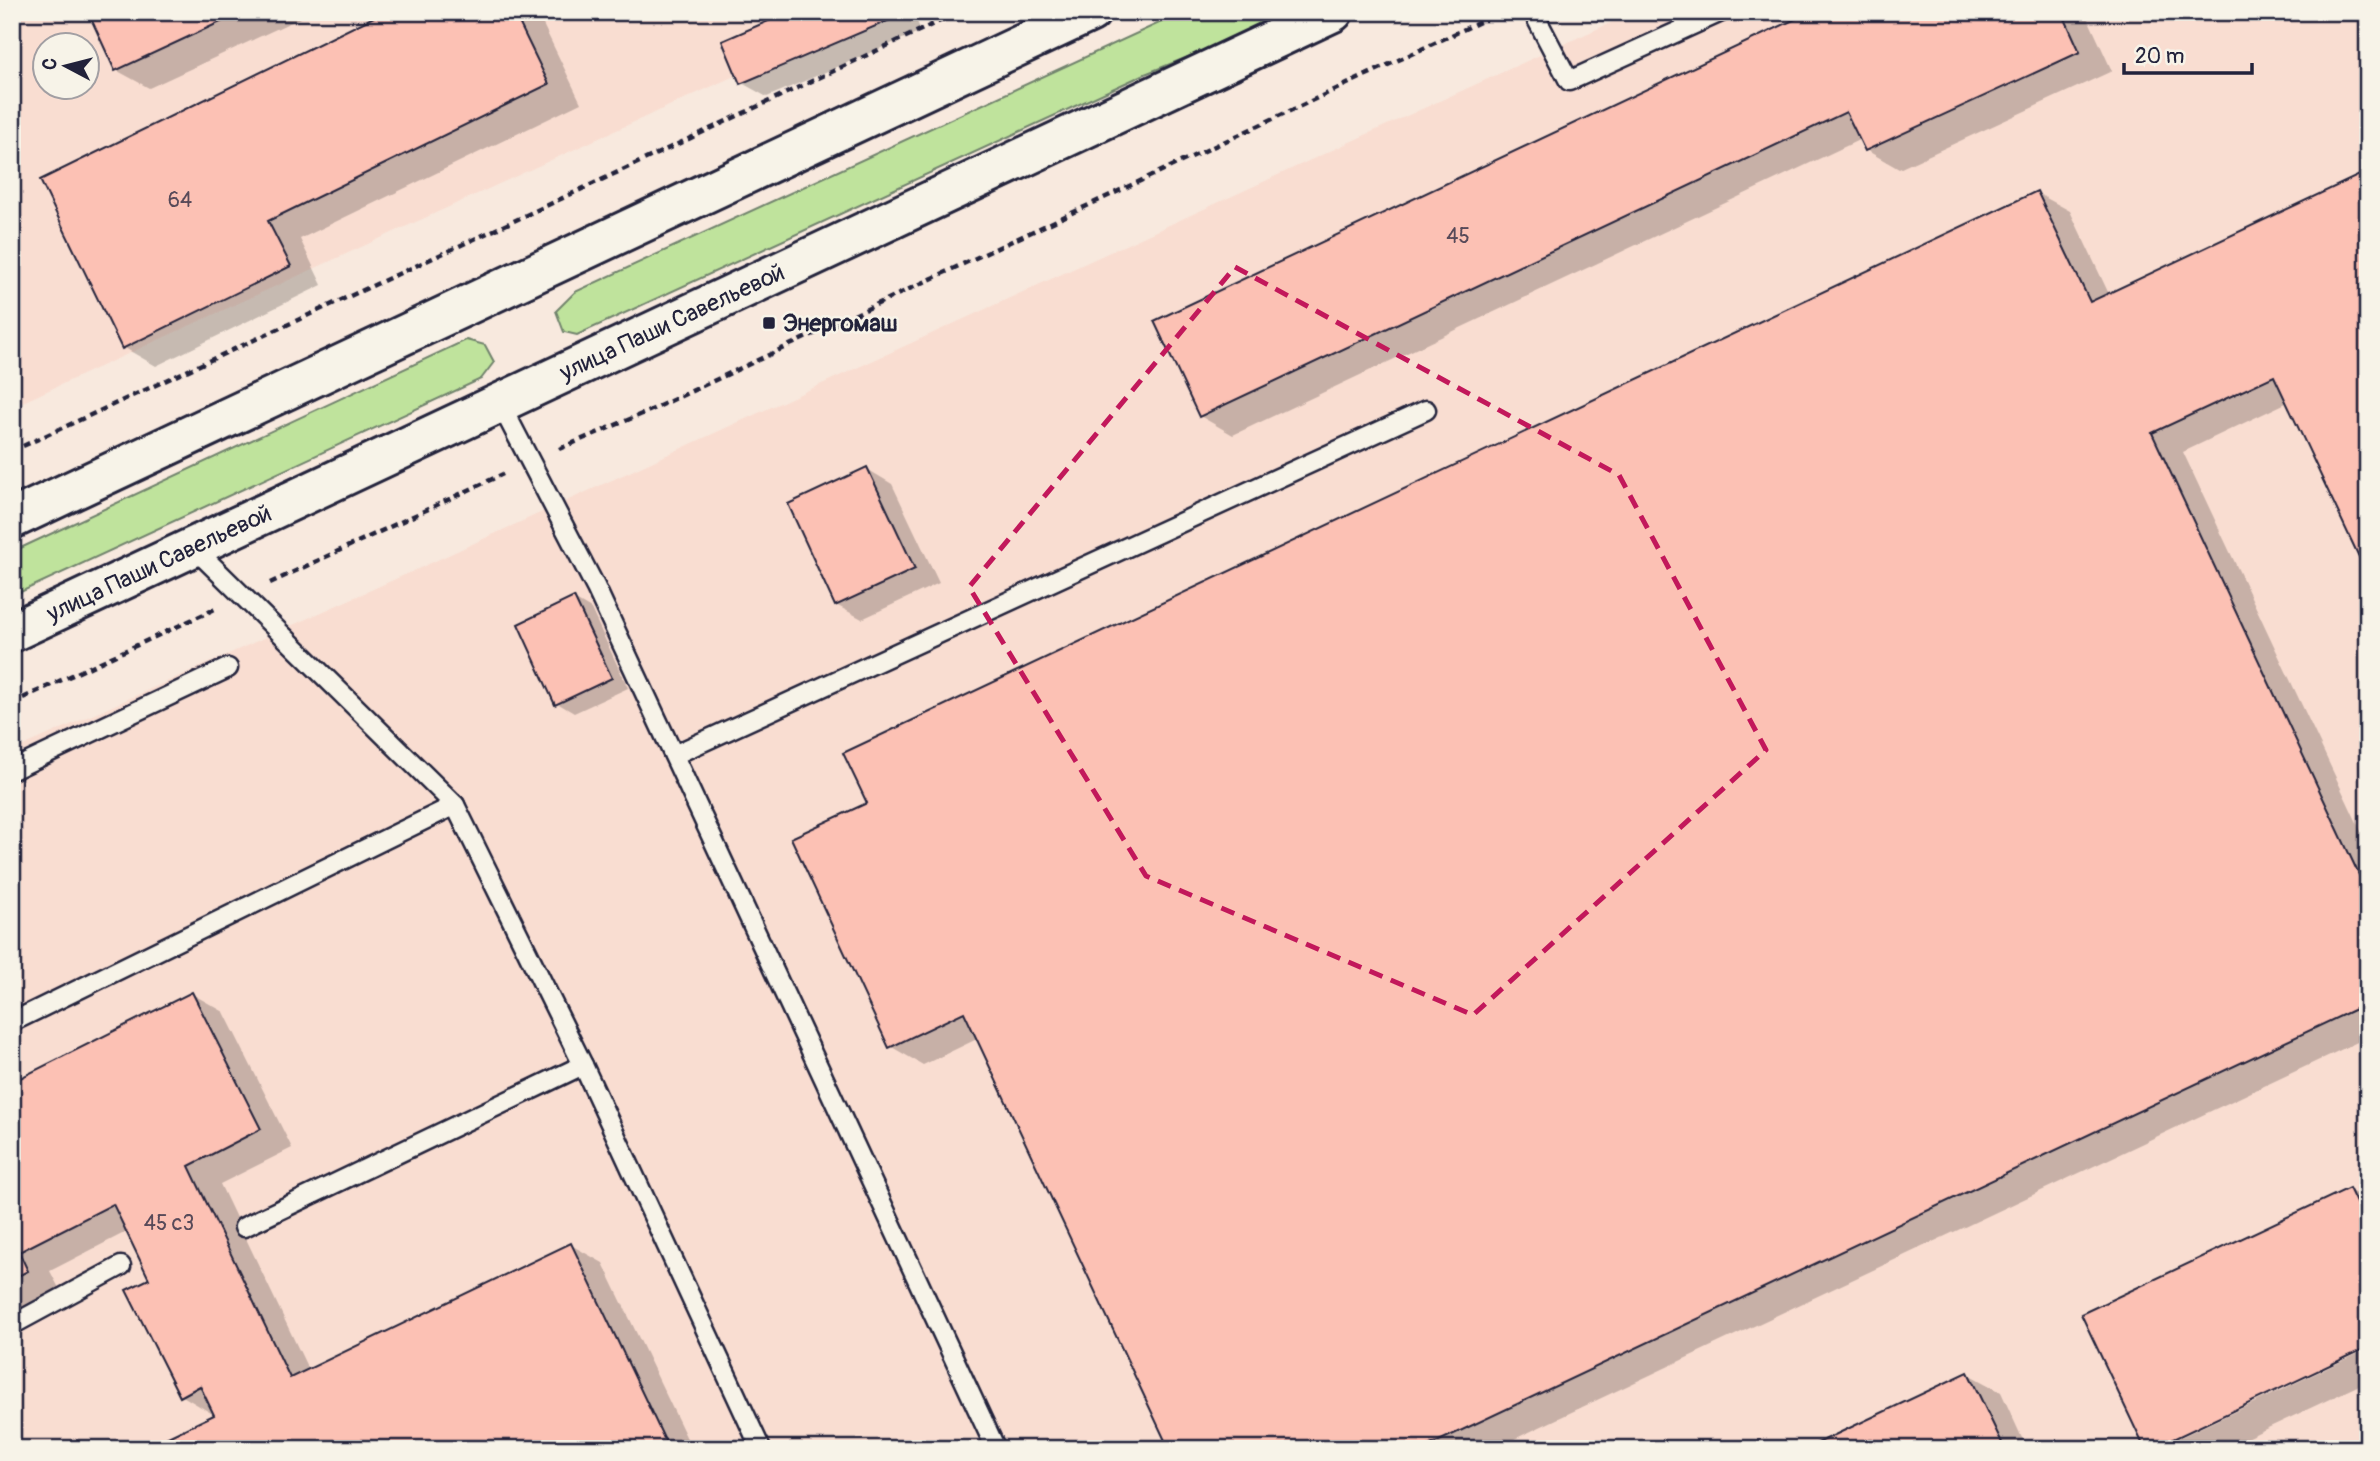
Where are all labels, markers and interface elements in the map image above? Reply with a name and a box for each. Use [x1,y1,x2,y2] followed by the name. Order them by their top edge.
[32,32,102,102] north arrow
[2124,32,2252,76] scale bar
[2135,43,2184,70] text: 20 m
[37,57,63,71] text: С
[168,187,192,214] house number: 64
[1446,223,1470,250] house number: 45
[554,258,789,388] street label: улица Паши Савельевой
[783,309,898,338] place label: Энергомаш
[761,315,777,331] marker: Энергомаш
[41,499,276,629] street label: улица Паши Савельевой
[144,1210,194,1237] house number: 45 с3

